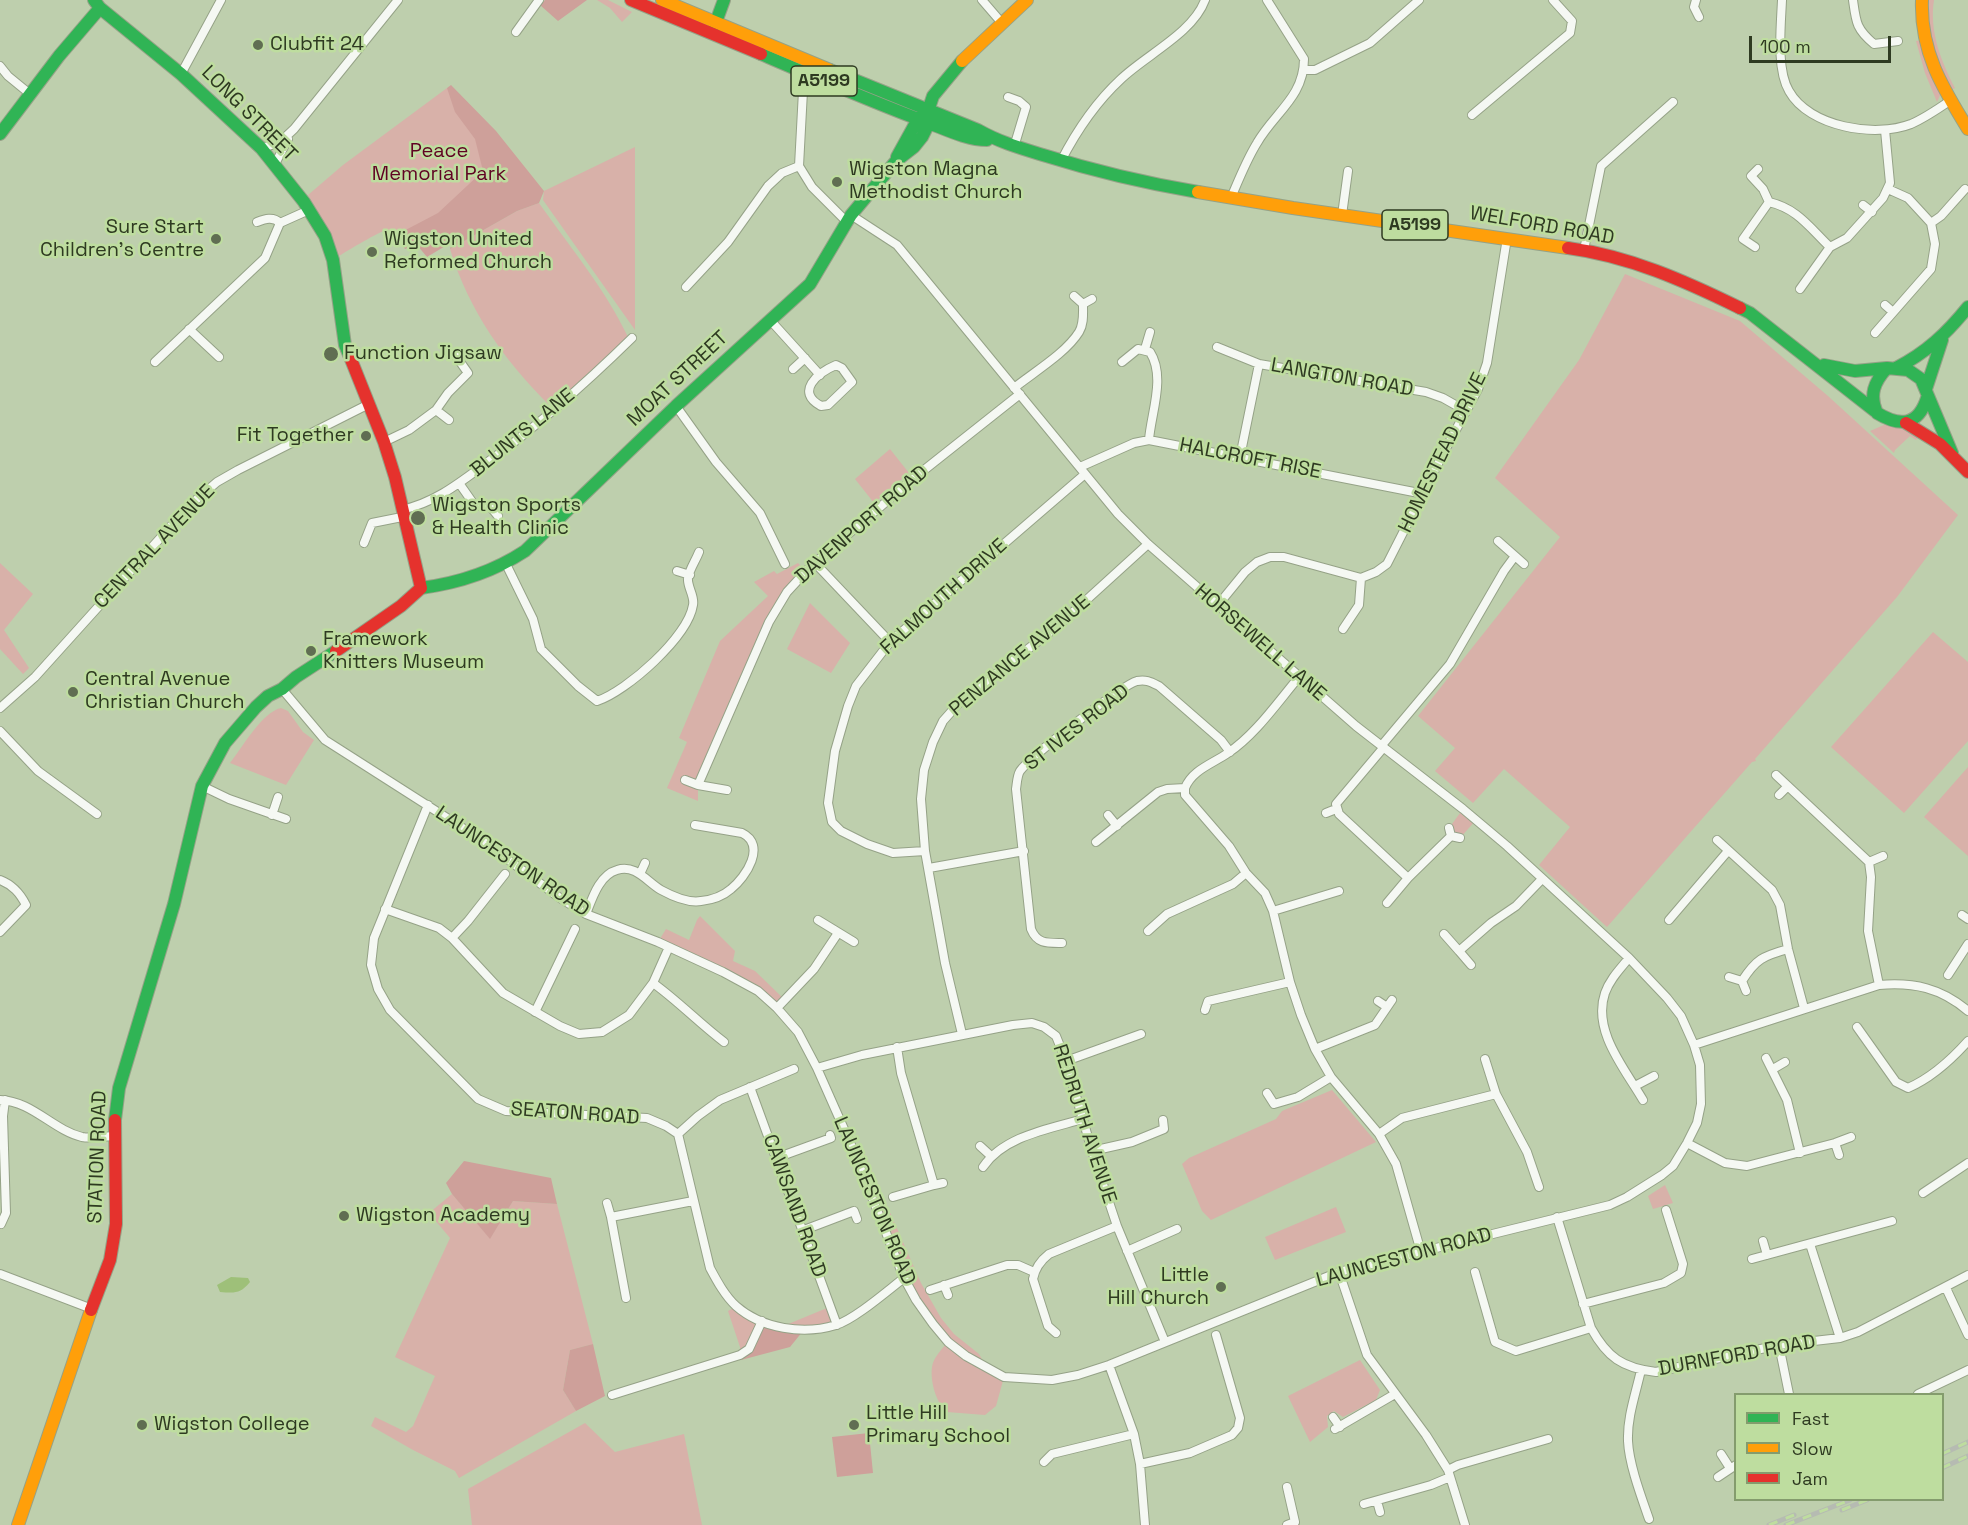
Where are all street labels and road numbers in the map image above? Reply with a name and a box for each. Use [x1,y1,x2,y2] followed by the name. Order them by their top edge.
[196,61,302,167] street label: LONG STREET
[791,66,857,96] road number: A5199
[1468,201,1616,251] street label: WELFORD ROAD
[1382,210,1448,240] road number: A5199
[623,326,733,432] street label: MOAT STREET
[1269,354,1415,402] street label: LANGTON ROAD
[1394,369,1492,537] street label: HOMESTEAD DRIVE
[466,384,580,482] street label: BLUNTS LANE
[1177,434,1323,484] street label: HALCROFT RISE
[791,461,933,589] street label: DAVENPORT ROAD
[90,480,220,614] street label: CENTRAL AVENUE
[876,534,1012,660] street label: FALMOUTH DRIVE
[1189,579,1331,707] street label: HORSEWELL LANE
[945,590,1095,722] street label: PENZANCE AVENUE
[1020,680,1134,776] street label: ST IVES ROAD
[431,802,593,922] street label: LAUNCESTON ROAD
[1047,1041,1121,1207] street label: REDRUTH AVENUE
[84,1090,112,1224] street label: STATION ROAD
[510,1098,640,1130] street label: SEATON ROAD
[828,1113,920,1289] street label: LAUNCESTON ROAD
[757,1131,831,1281] street label: CAWSAND ROAD
[1314,1223,1494,1293] street label: LAUNCESTON ROAD
[1657,1330,1817,1382] street label: DURNFORD ROAD

